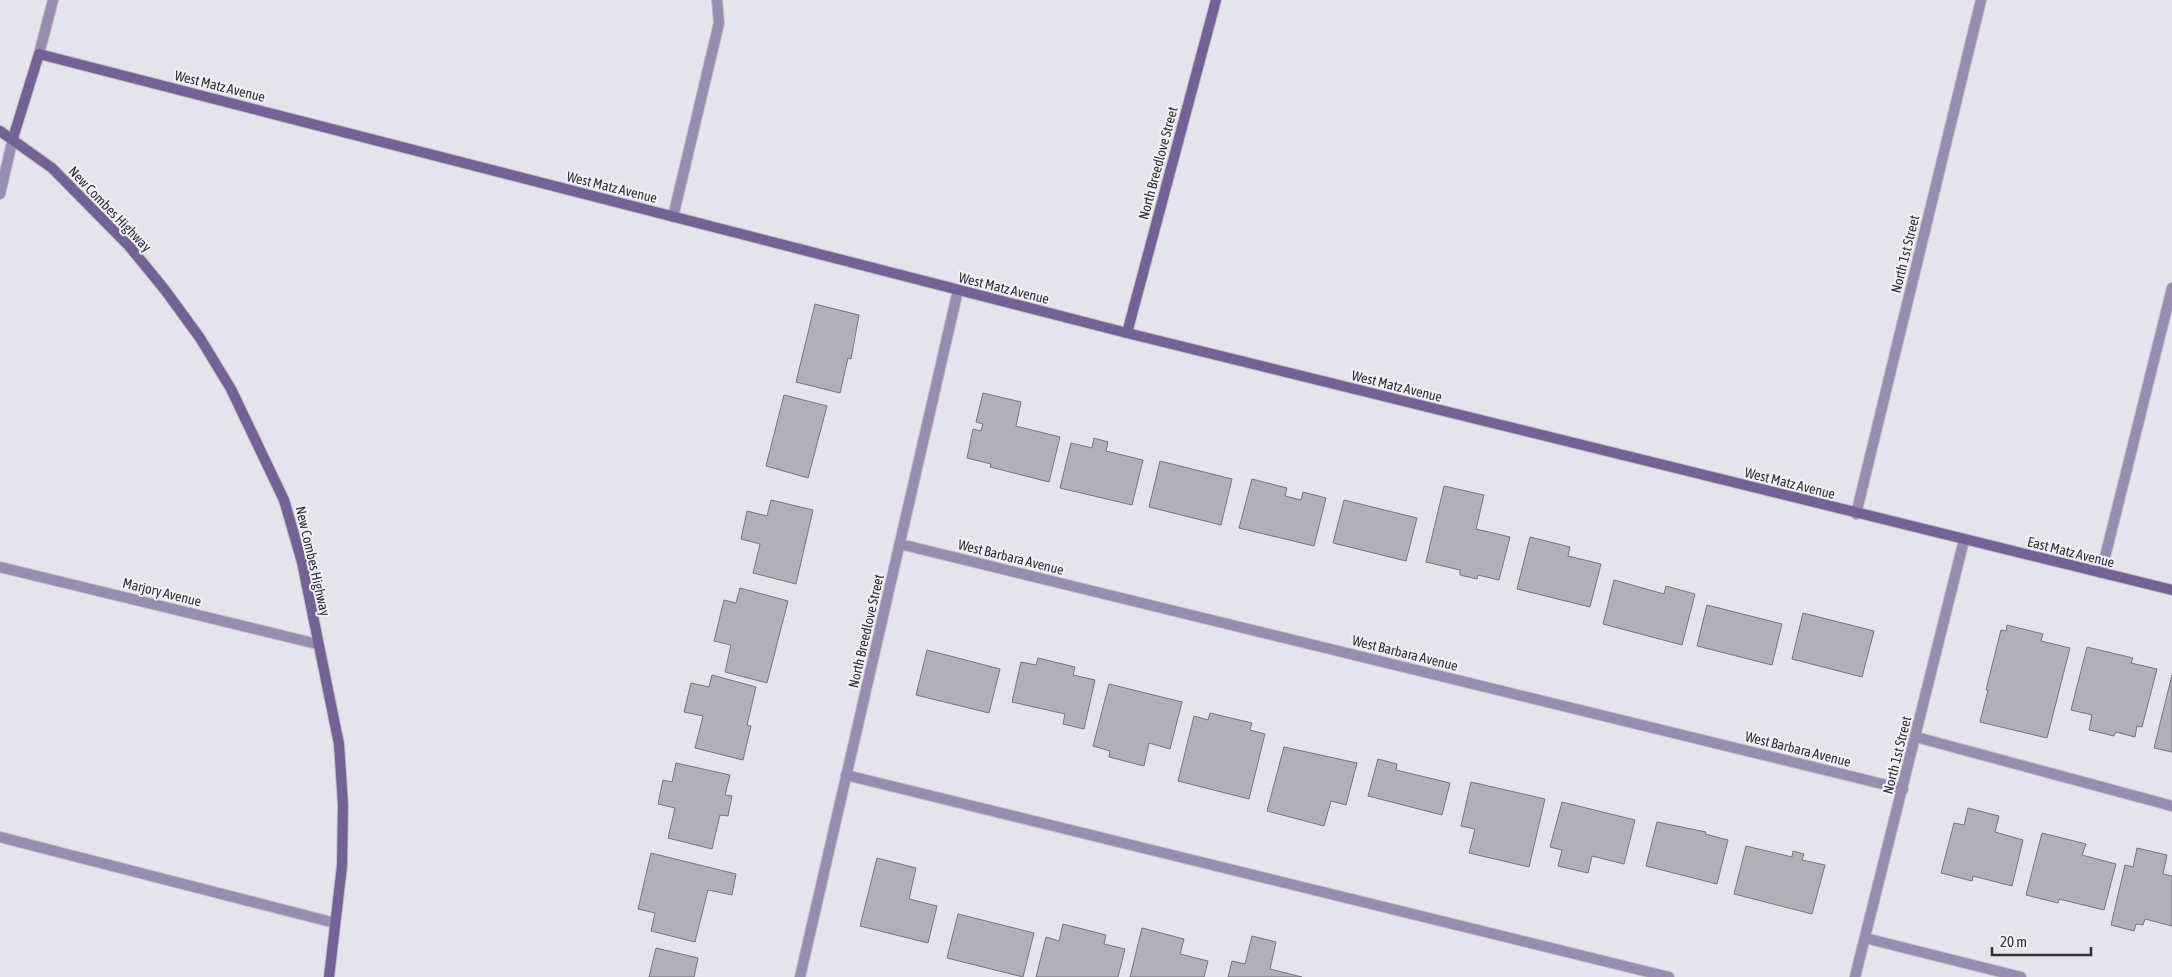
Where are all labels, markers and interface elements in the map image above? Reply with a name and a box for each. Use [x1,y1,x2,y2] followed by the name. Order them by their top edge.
[173,67,267,105] street label: West Matz Avenue
[1135,105,1181,221] street label: North Breedlove Street
[65,163,155,255] street label: New Combes Highway
[565,168,659,206] street label: West Matz Avenue
[1888,213,1922,295] street label: North 1st Street
[957,269,1051,307] street label: West Matz Avenue
[1350,367,1444,405] street label: West Matz Avenue
[1743,464,1837,502] street label: West Matz Avenue
[293,505,333,618] street label: New Combes Highway
[2026,533,2116,571] street label: East Matz Avenue
[956,536,1066,578] street label: West Barbara Avenue
[845,573,887,689] street label: North Breedlove Street
[121,575,203,609] street label: Marjory Avenue
[1350,632,1460,674] street label: West Barbara Avenue
[1880,714,1914,796] street label: North 1st Street
[1743,728,1853,770] street label: West Barbara Avenue
[1992,924,2091,956] scale bar
[2000,933,2027,950] text: 20 m

